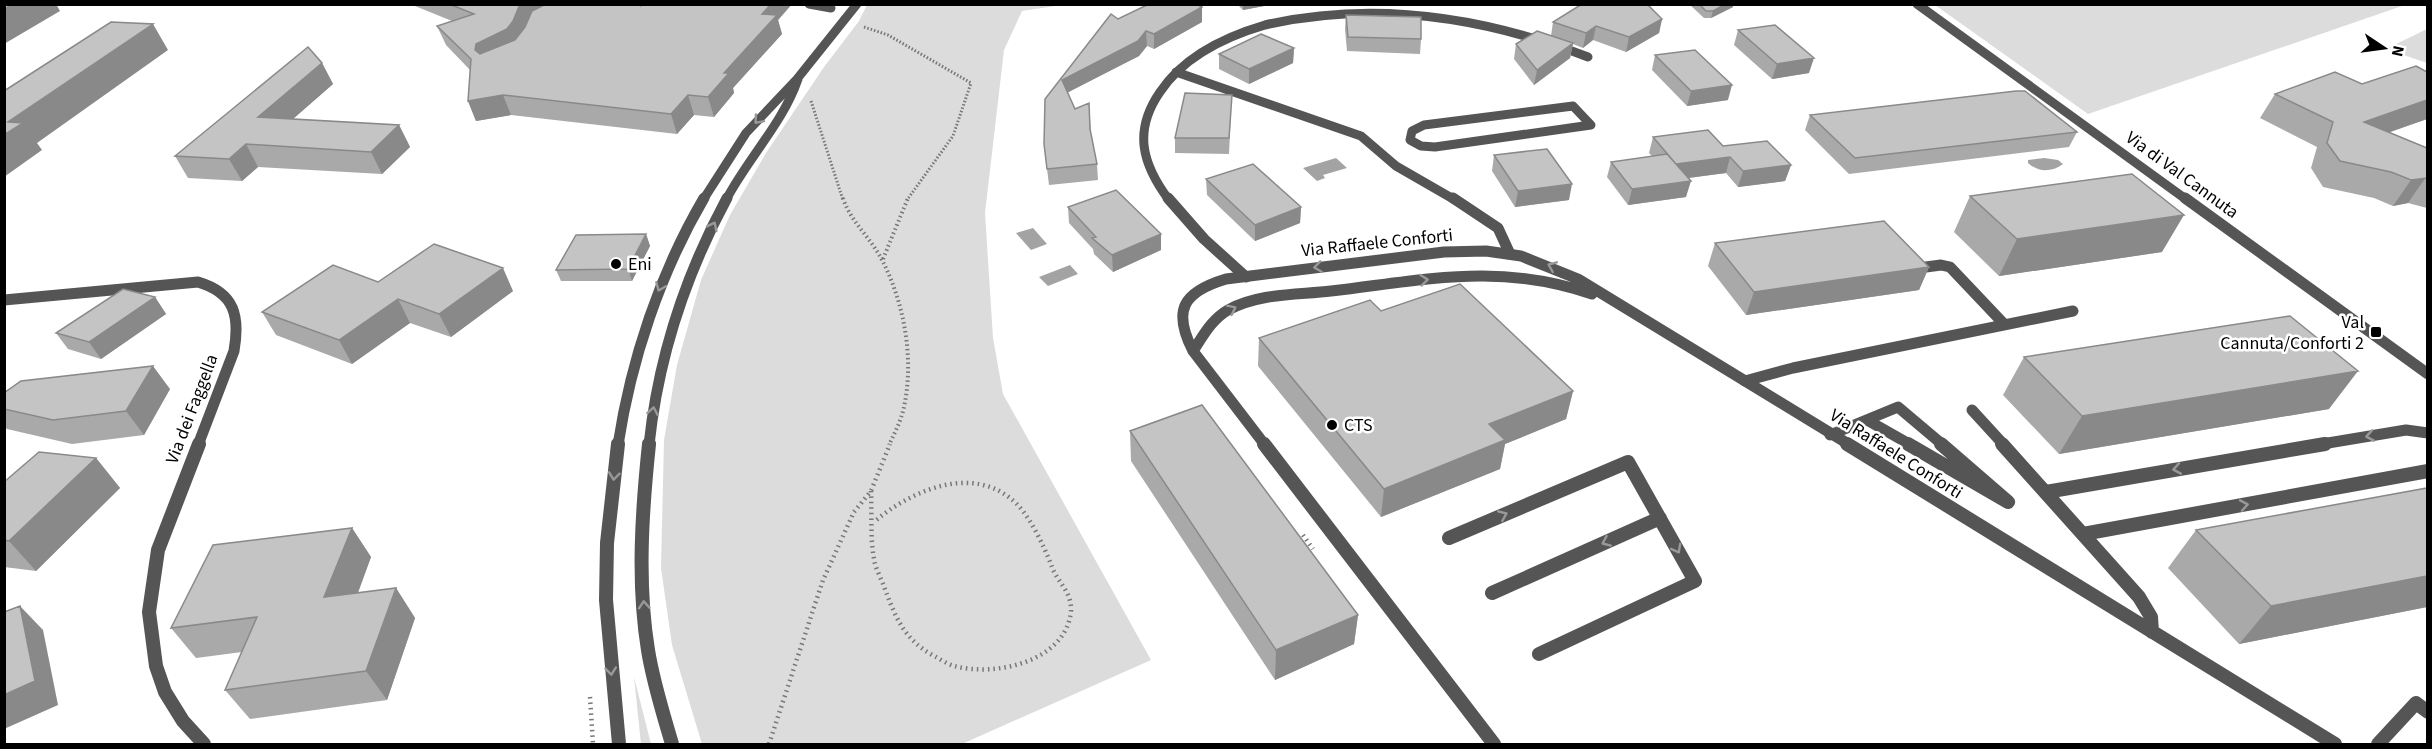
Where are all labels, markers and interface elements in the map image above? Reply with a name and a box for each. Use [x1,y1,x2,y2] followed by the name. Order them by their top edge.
[2354,18,2414,78] north arrow
[2386,43,2410,59] text: N
[754,113,765,124] one-way arrow
[2120,125,2244,225] street label: Via di Val Cannuta
[706,222,717,233] one-way arrow
[1300,223,1454,263] street label: Via Raffaele Conforti
[628,252,652,277] place label: Eni
[609,257,623,271] marker: Eni
[1314,261,1323,273] one-way arrow
[1547,261,1558,273] one-way arrow
[1420,274,1429,286] one-way arrow
[655,281,667,292] one-way arrow
[1226,305,1237,316] one-way arrow
[2220,310,2364,356] place label: Val Cannuta/Conforti 2
[2369,325,2383,339] marker: Val Cannuta/Conforti 2
[160,350,224,468] street label: Via dei Faggella
[1825,403,1967,505] street label: Via Raffaele Conforti
[647,406,659,416] one-way arrow
[1344,413,1373,438] place label: CTS
[1325,418,1339,432] marker: CTS
[2365,430,2374,442] one-way arrow
[2173,462,2183,475] one-way arrow
[609,472,621,481] one-way arrow
[2239,499,2249,512] one-way arrow
[1496,510,1507,522] one-way arrow
[1602,534,1613,546] one-way arrow
[1670,543,1681,553] one-way arrow
[638,601,651,610] one-way arrow
[604,666,617,675] one-way arrow

